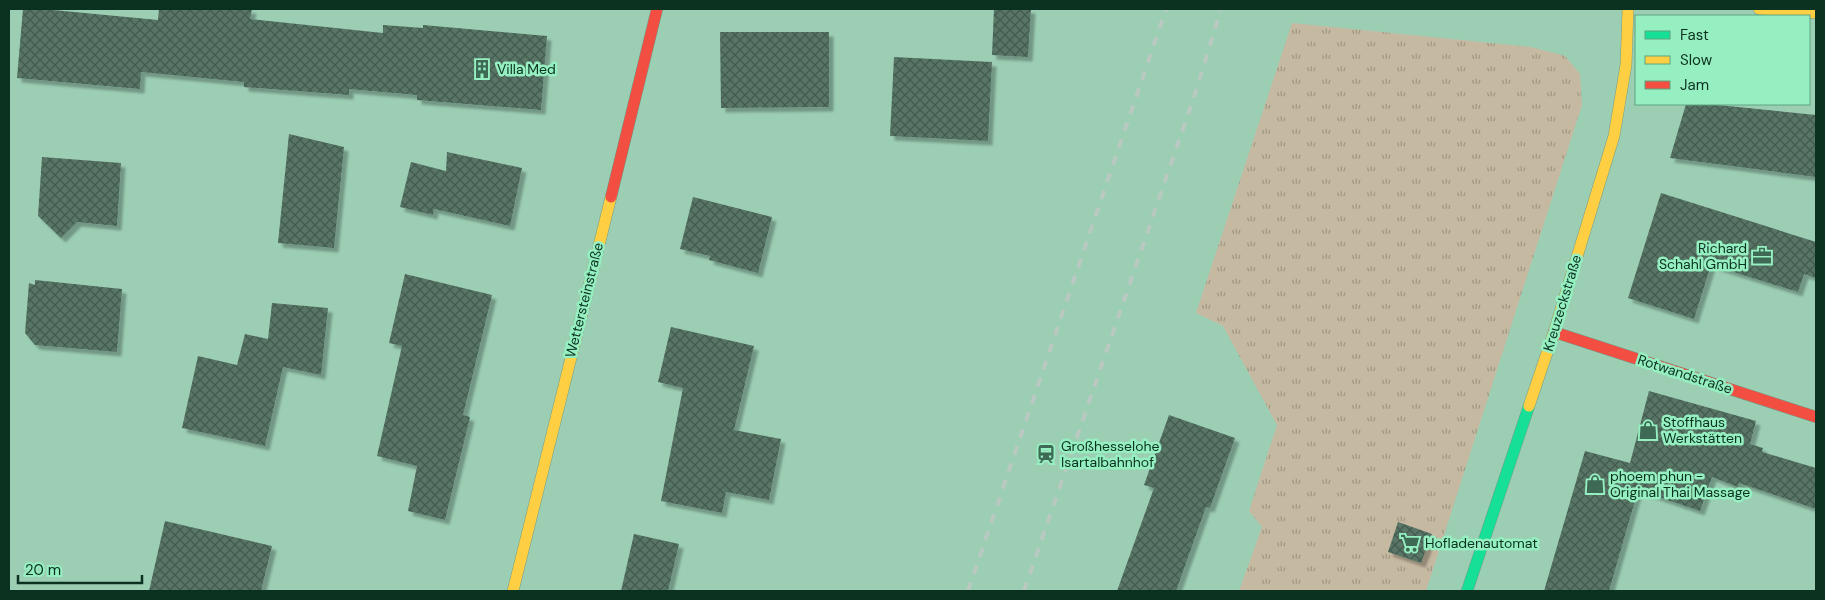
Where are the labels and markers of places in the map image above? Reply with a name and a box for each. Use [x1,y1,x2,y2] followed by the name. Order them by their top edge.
[471,58,493,80] building icon: Villa Med
[497,60,556,78] place label: Villa Med
[1659,239,1747,273] place label: Richard Schahl GmbH
[1751,245,1773,267] office icon: Richard Schahl GmbH
[1663,413,1742,447] place label: Stoffhaus Werkstätten
[1637,419,1659,441] shop icon: Stoffhaus Werkstätten
[1061,437,1160,471] place label: Großhesselohe Isartalbahnhof
[1035,443,1057,465] station icon: Großhesselohe Isartalbahnhof
[1610,467,1750,501] place label: phoem phun - Original Thai Massage
[1584,473,1606,495] shop icon: phoem phun - Original Thai Massage
[1399,532,1421,554] supermarket icon: Hofladenautomat
[1425,534,1538,552] place label: Hofladenautomat

